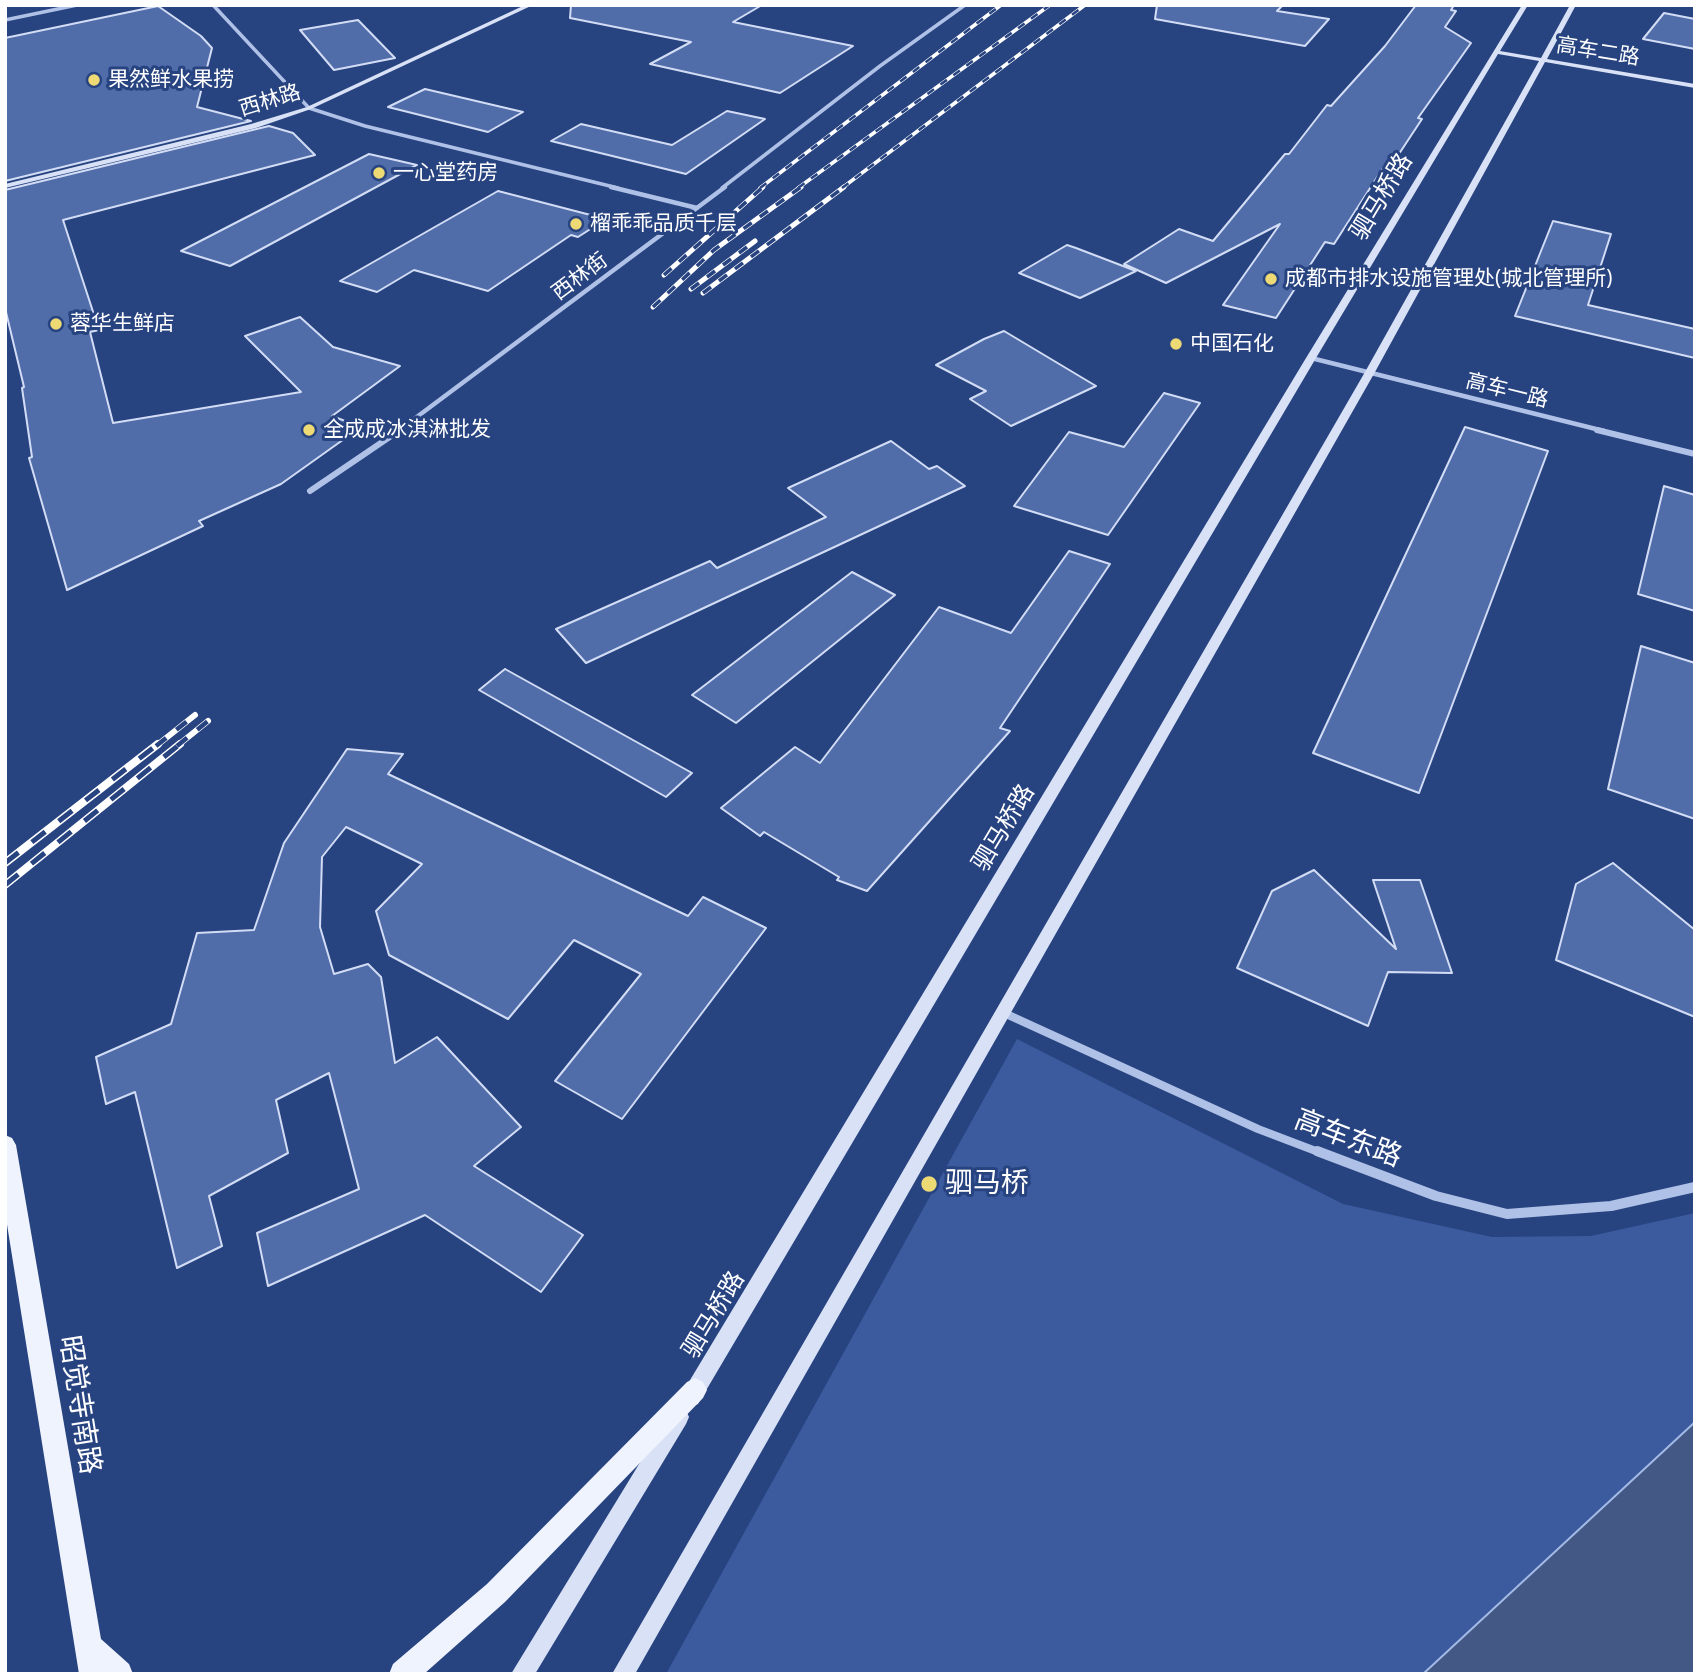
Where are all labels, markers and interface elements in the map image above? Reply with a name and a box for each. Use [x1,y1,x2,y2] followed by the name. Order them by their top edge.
[1555,33,1641,71] street label: 高车二路
[108,67,234,93] place label: 果然鲜水果捞
[86,72,102,88] marker: 果然鲜水果捞
[236,80,304,122] street label: 西林路
[1345,148,1419,246] street label: 驷马桥路
[393,160,498,186] place label: 一心堂药房
[371,165,387,181] marker: 一心堂药房
[590,211,737,237] place label: 榴乖乖品质千层
[568,216,584,232] marker: 榴乖乖品质千层
[547,248,613,306] street label: 西林街
[1285,266,1612,292] place label: 成都市排水设施管理处(城北管理所)
[1263,271,1279,287] marker: 成都市排水设施管理处(城北管理所)
[70,311,175,337] place label: 蓉华生鲜店
[48,316,64,332] marker: 蓉华生鲜店
[1190,331,1274,357] place label: 中国石化
[1168,336,1184,352] marker: 中国石化
[1463,369,1551,413] street label: 高车一路
[323,417,491,443] place label: 全成成冰淇淋批发
[301,422,317,438] marker: 全成成冰淇淋批发
[967,779,1041,877] street label: 驷马桥路
[1290,1103,1406,1175] street label: 高车东路
[945,1167,1029,1201] place label: 驷马桥
[919,1174,939,1194] marker: 驷马桥
[677,1266,751,1364] street label: 驷马桥路
[51,1333,107,1477] street label: 昭觉寺南路

